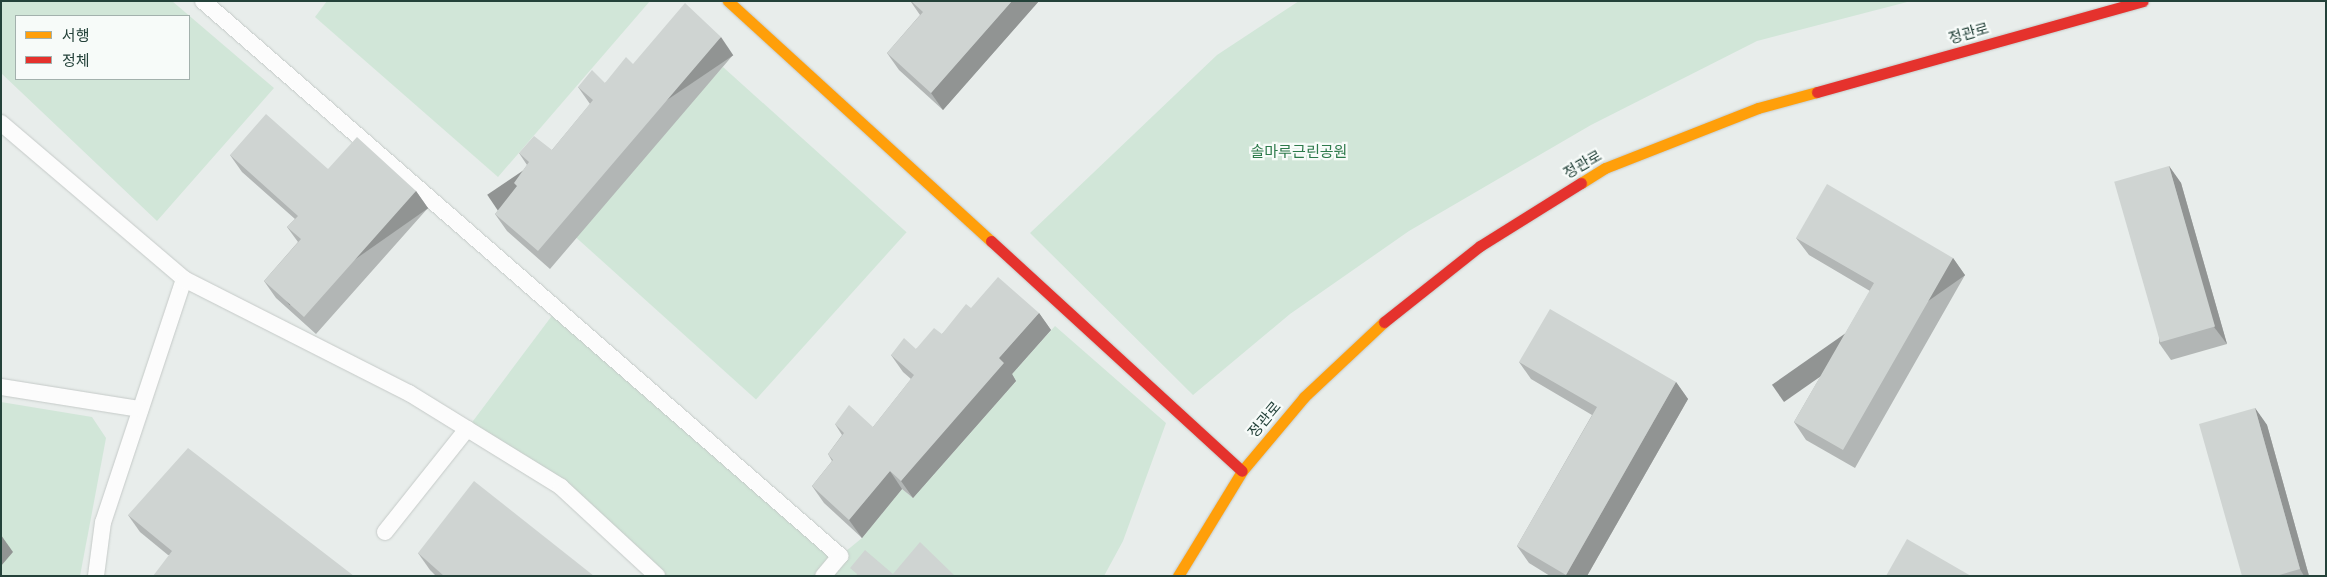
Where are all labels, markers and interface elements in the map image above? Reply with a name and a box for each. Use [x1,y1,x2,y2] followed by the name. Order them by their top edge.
[15,15,190,80] legend
[1947,20,1991,48] street label: 정관로
[62,27,90,45] text: 서행
[62,52,90,70] text: 정체
[1251,144,1347,162] park label: 솔마루근린공원
[1561,147,1605,183] street label: 정관로
[1245,398,1285,442] street label: 정관로

